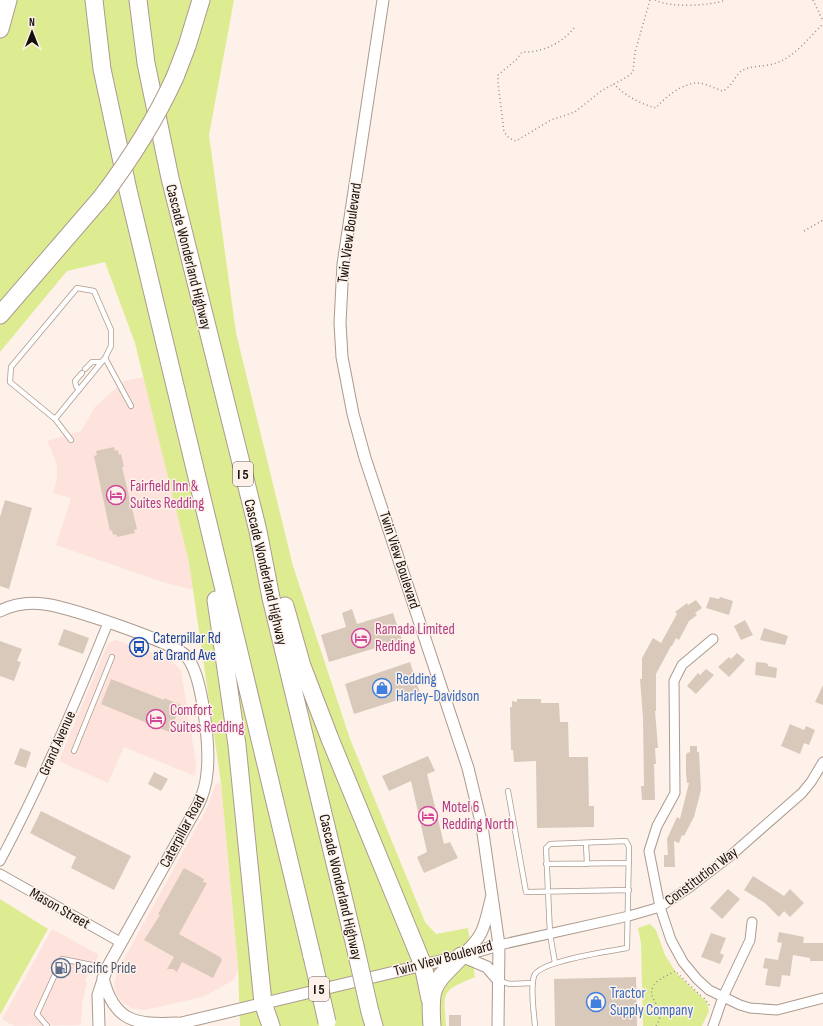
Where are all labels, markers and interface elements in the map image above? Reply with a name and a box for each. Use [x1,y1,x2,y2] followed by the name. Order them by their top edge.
[12,12,52,52] north arrow
[29,16,35,29] text: N
[161,182,216,332] street label: Cascade Wonderland Highway
[333,182,366,285] street label: Twin View Boulevard
[233,462,253,486] road number: I 5
[130,477,204,513] place label: Fairfield Inn & Suites Redding
[105,484,127,506] hotel icon: Fairfield Inn & Suites Redding
[239,497,292,647] street label: Cascade Wonderland Highway
[375,509,424,611] street label: Twin View Boulevard
[375,620,455,656] place label: Ramada Limited Redding
[350,627,372,649] hotel icon: Ramada Limited Redding
[153,629,221,665] place label: Caterpillar Rd at Grand Ave
[128,636,150,658] bus stop icon: Caterpillar Rd at Grand Ave
[396,670,479,706] place label: Redding Harley-Davidson
[371,677,393,699] shop icon: Redding Harley-Davidson
[170,701,244,737] place label: Comfort Suites Redding
[35,708,80,779] street label: Grand Avenue
[145,708,167,730] hotel icon: Comfort Suites Redding
[155,792,210,871] street label: Caterpillar Road
[442,798,514,834] place label: Motel 6 Redding North
[417,805,439,827] hotel icon: Motel 6 Redding North
[314,812,367,962] street label: Cascade Wonderland Highway
[661,843,742,910] street label: Constitution Way
[26,884,94,934] street label: Mason Street
[392,936,495,981] street label: Twin View Boulevard
[50,957,72,979] fuel station icon: Pacific Pride
[75,959,136,978] place label: Pacific Pride
[309,977,329,1001] road number: I 5
[610,984,693,1020] place label: Tractor Supply Company
[585,991,607,1013] shop icon: Tractor Supply Company

